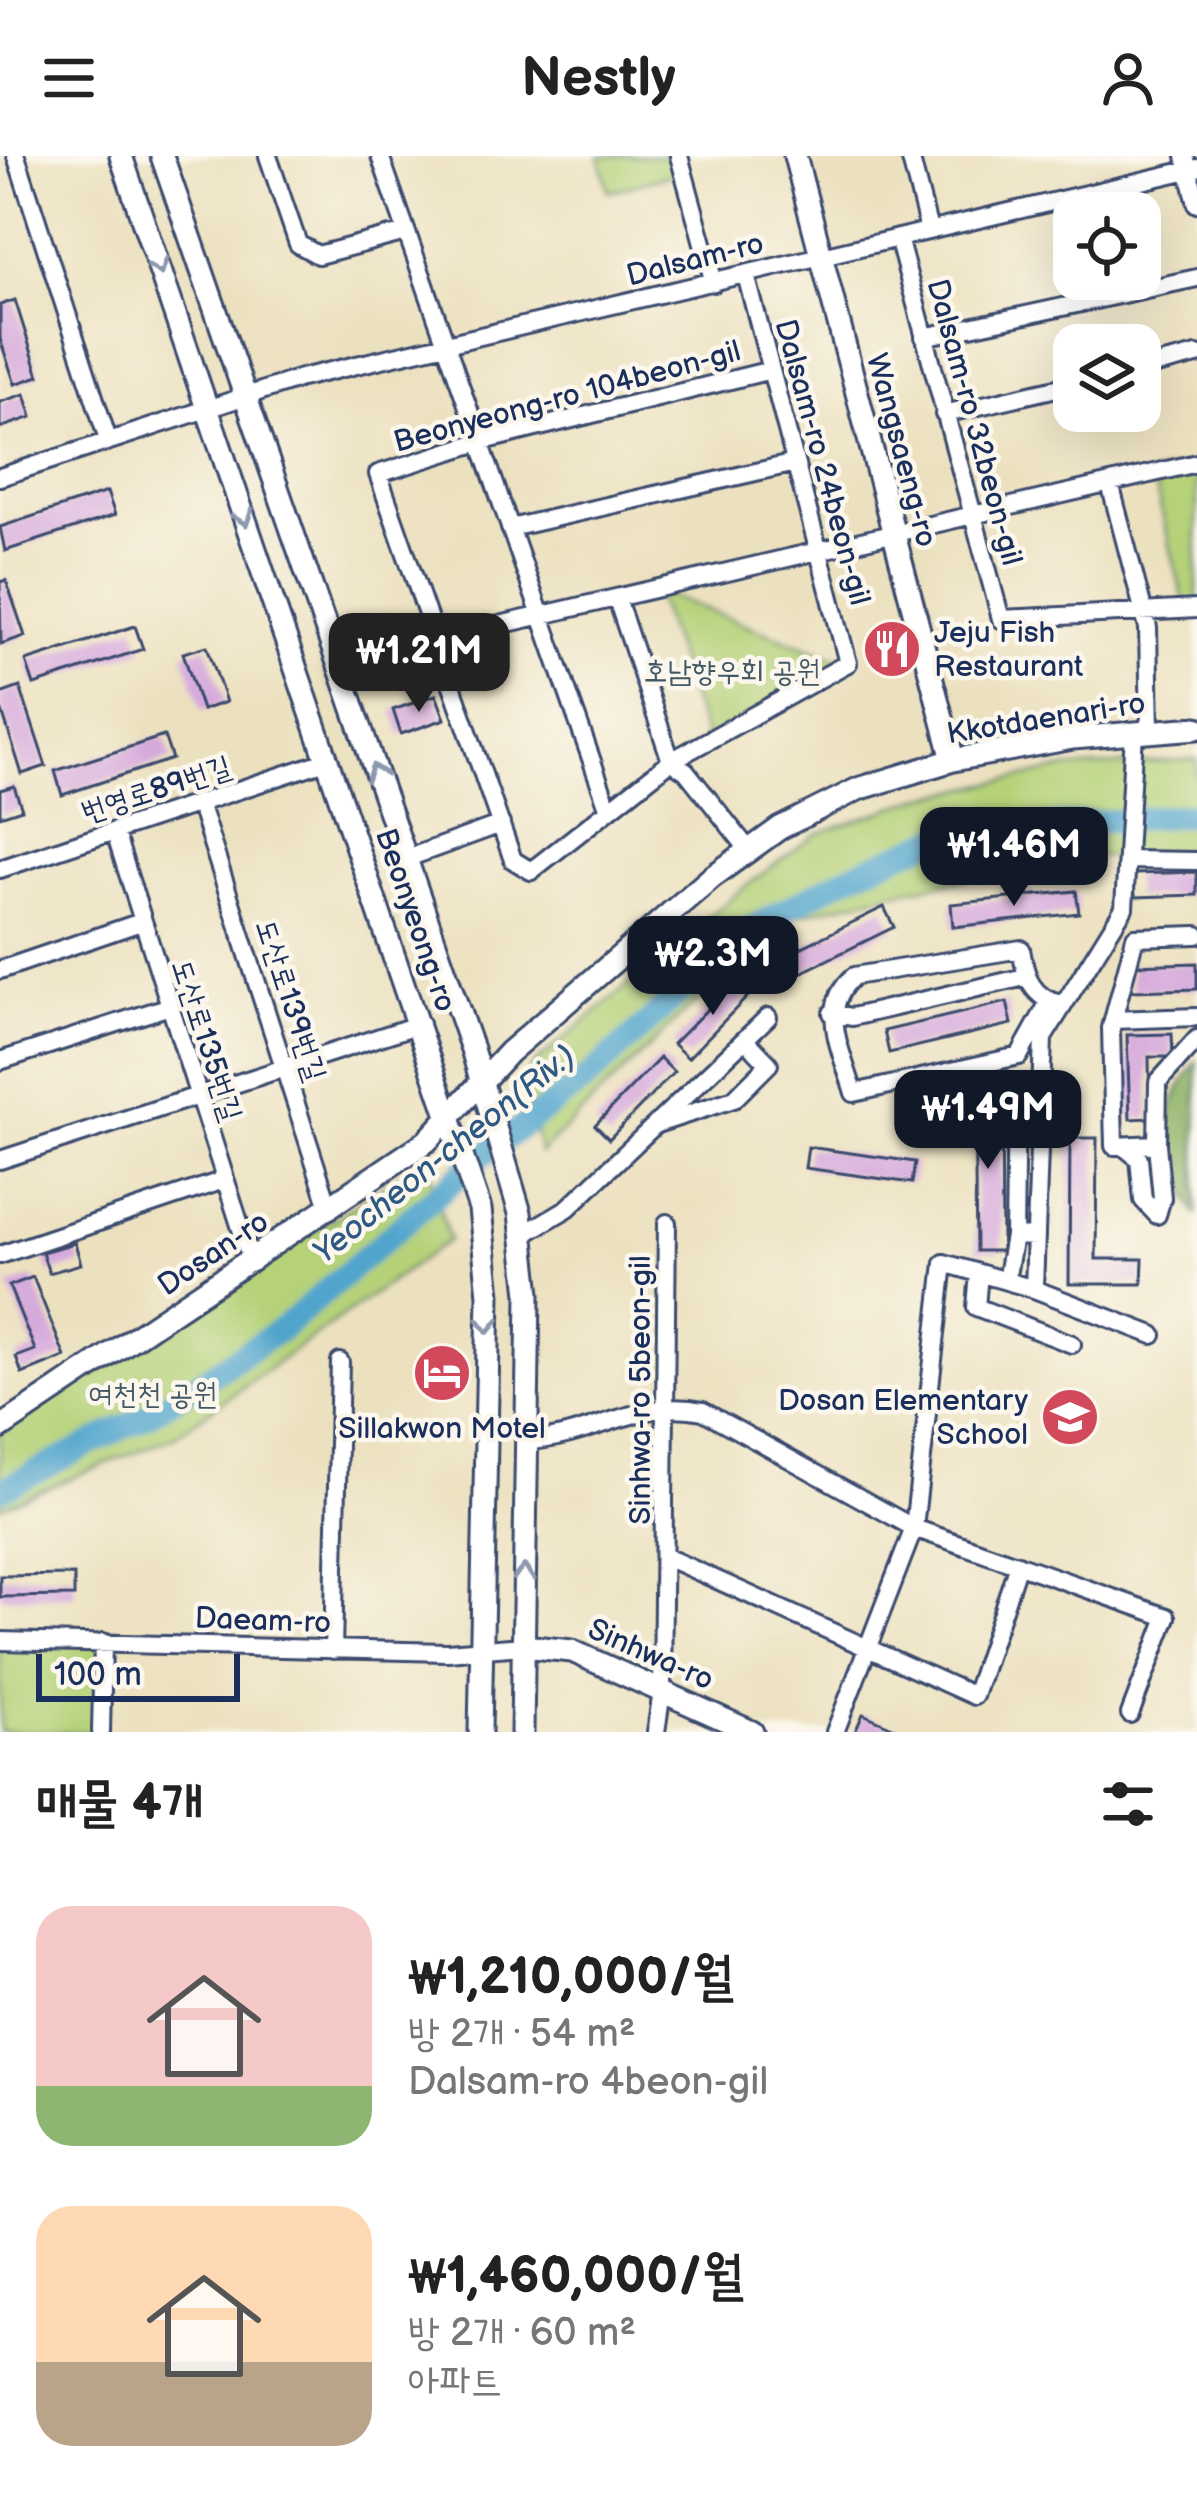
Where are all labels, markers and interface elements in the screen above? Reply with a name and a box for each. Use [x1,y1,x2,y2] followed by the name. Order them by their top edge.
[36,45,102,111] icon: menu
[1095,45,1161,111] icon: person
[521,46,676,111] text: Nestly
[1053,192,1161,432] map controls
[1053,192,1161,300] button: locate
[623,226,768,294] street label: Dalsam-ro
[144,256,169,277] one-way arrow
[918,275,1030,569] street label: Dalsam-ro 32beon-gil
[767,315,878,609] street label: Dalsam-ro 24beon-gil
[1053,324,1161,432] button: layers
[390,333,745,461] street label: Beonyeong-ro 104beon-gil
[858,350,944,551] street label: Wangsaeng-ro
[230,506,254,527] one-way arrow
[321,613,517,715] pin: ₩1.21M
[934,615,1083,685] place label: Jeju Fish Restaurant
[861,618,923,680] restaurant icon: Jeju Fish Restaurant
[356,628,482,675] text: ₩1.21M
[643,654,821,690] park label: 호남향우회 공원
[944,686,1148,752] street label: Kkotdaenari-ro
[77,749,236,831] street label: 번영로89번길
[365,763,389,784] one-way arrow
[916,807,1112,909] pin: ₩1.46M
[947,822,1081,869] text: ₩1.46M
[367,824,463,1017] street label: Beonyeong-ro
[247,915,333,1086] street label: 도산로139번길
[629,916,797,1018] pin: ₩2.3M
[654,931,772,978] text: ₩2.3M
[163,955,249,1126] street label: 도산로135번길
[305,1036,584,1273] water label: Yeocheon-cheon(Riv.)
[890,1070,1086,1172] pin: ₩1.49M
[921,1085,1055,1132] text: ₩1.49M
[151,1204,276,1304] street label: Dosan-ro
[623,1255,659,1525] street label: Sinhwa-ro 5beon-gil
[476,1316,502,1335] one-way arrow
[411,1342,473,1404] hotel icon: Sillakwon Motel
[89,1377,217,1413] park label: 여천천 공원
[778,1383,1028,1453] place label: Dosan Elementary School
[1039,1386,1101,1448] school or university icon: Dosan Elementary School
[338,1411,546,1447] place label: Sillakwon Motel
[511,1563,537,1582] one-way arrow
[194,1601,332,1641] street label: Daeam-ro
[582,1611,719,1699] street label: Sinhwa-ro
[36,1648,240,1701] scale bar
[54,1655,142,1695] text: 100 m
[1095,1771,1161,1837] icon: filters
[36,1773,203,1834] text: 매물 4개
[408,1947,734,2008] text: ₩1,210,000/월
[132,1954,276,2098] icon: home
[408,2011,636,2058] text: 방 2개 · 54 m²
[408,2059,768,2106] text: Dalsam-ro 4beon-gil
[408,2246,744,2307] text: ₩1,460,000/월
[132,2254,276,2398] icon: home
[408,2310,636,2357] text: 방 2개 · 60 m²
[408,2359,502,2406] text: 아파트

